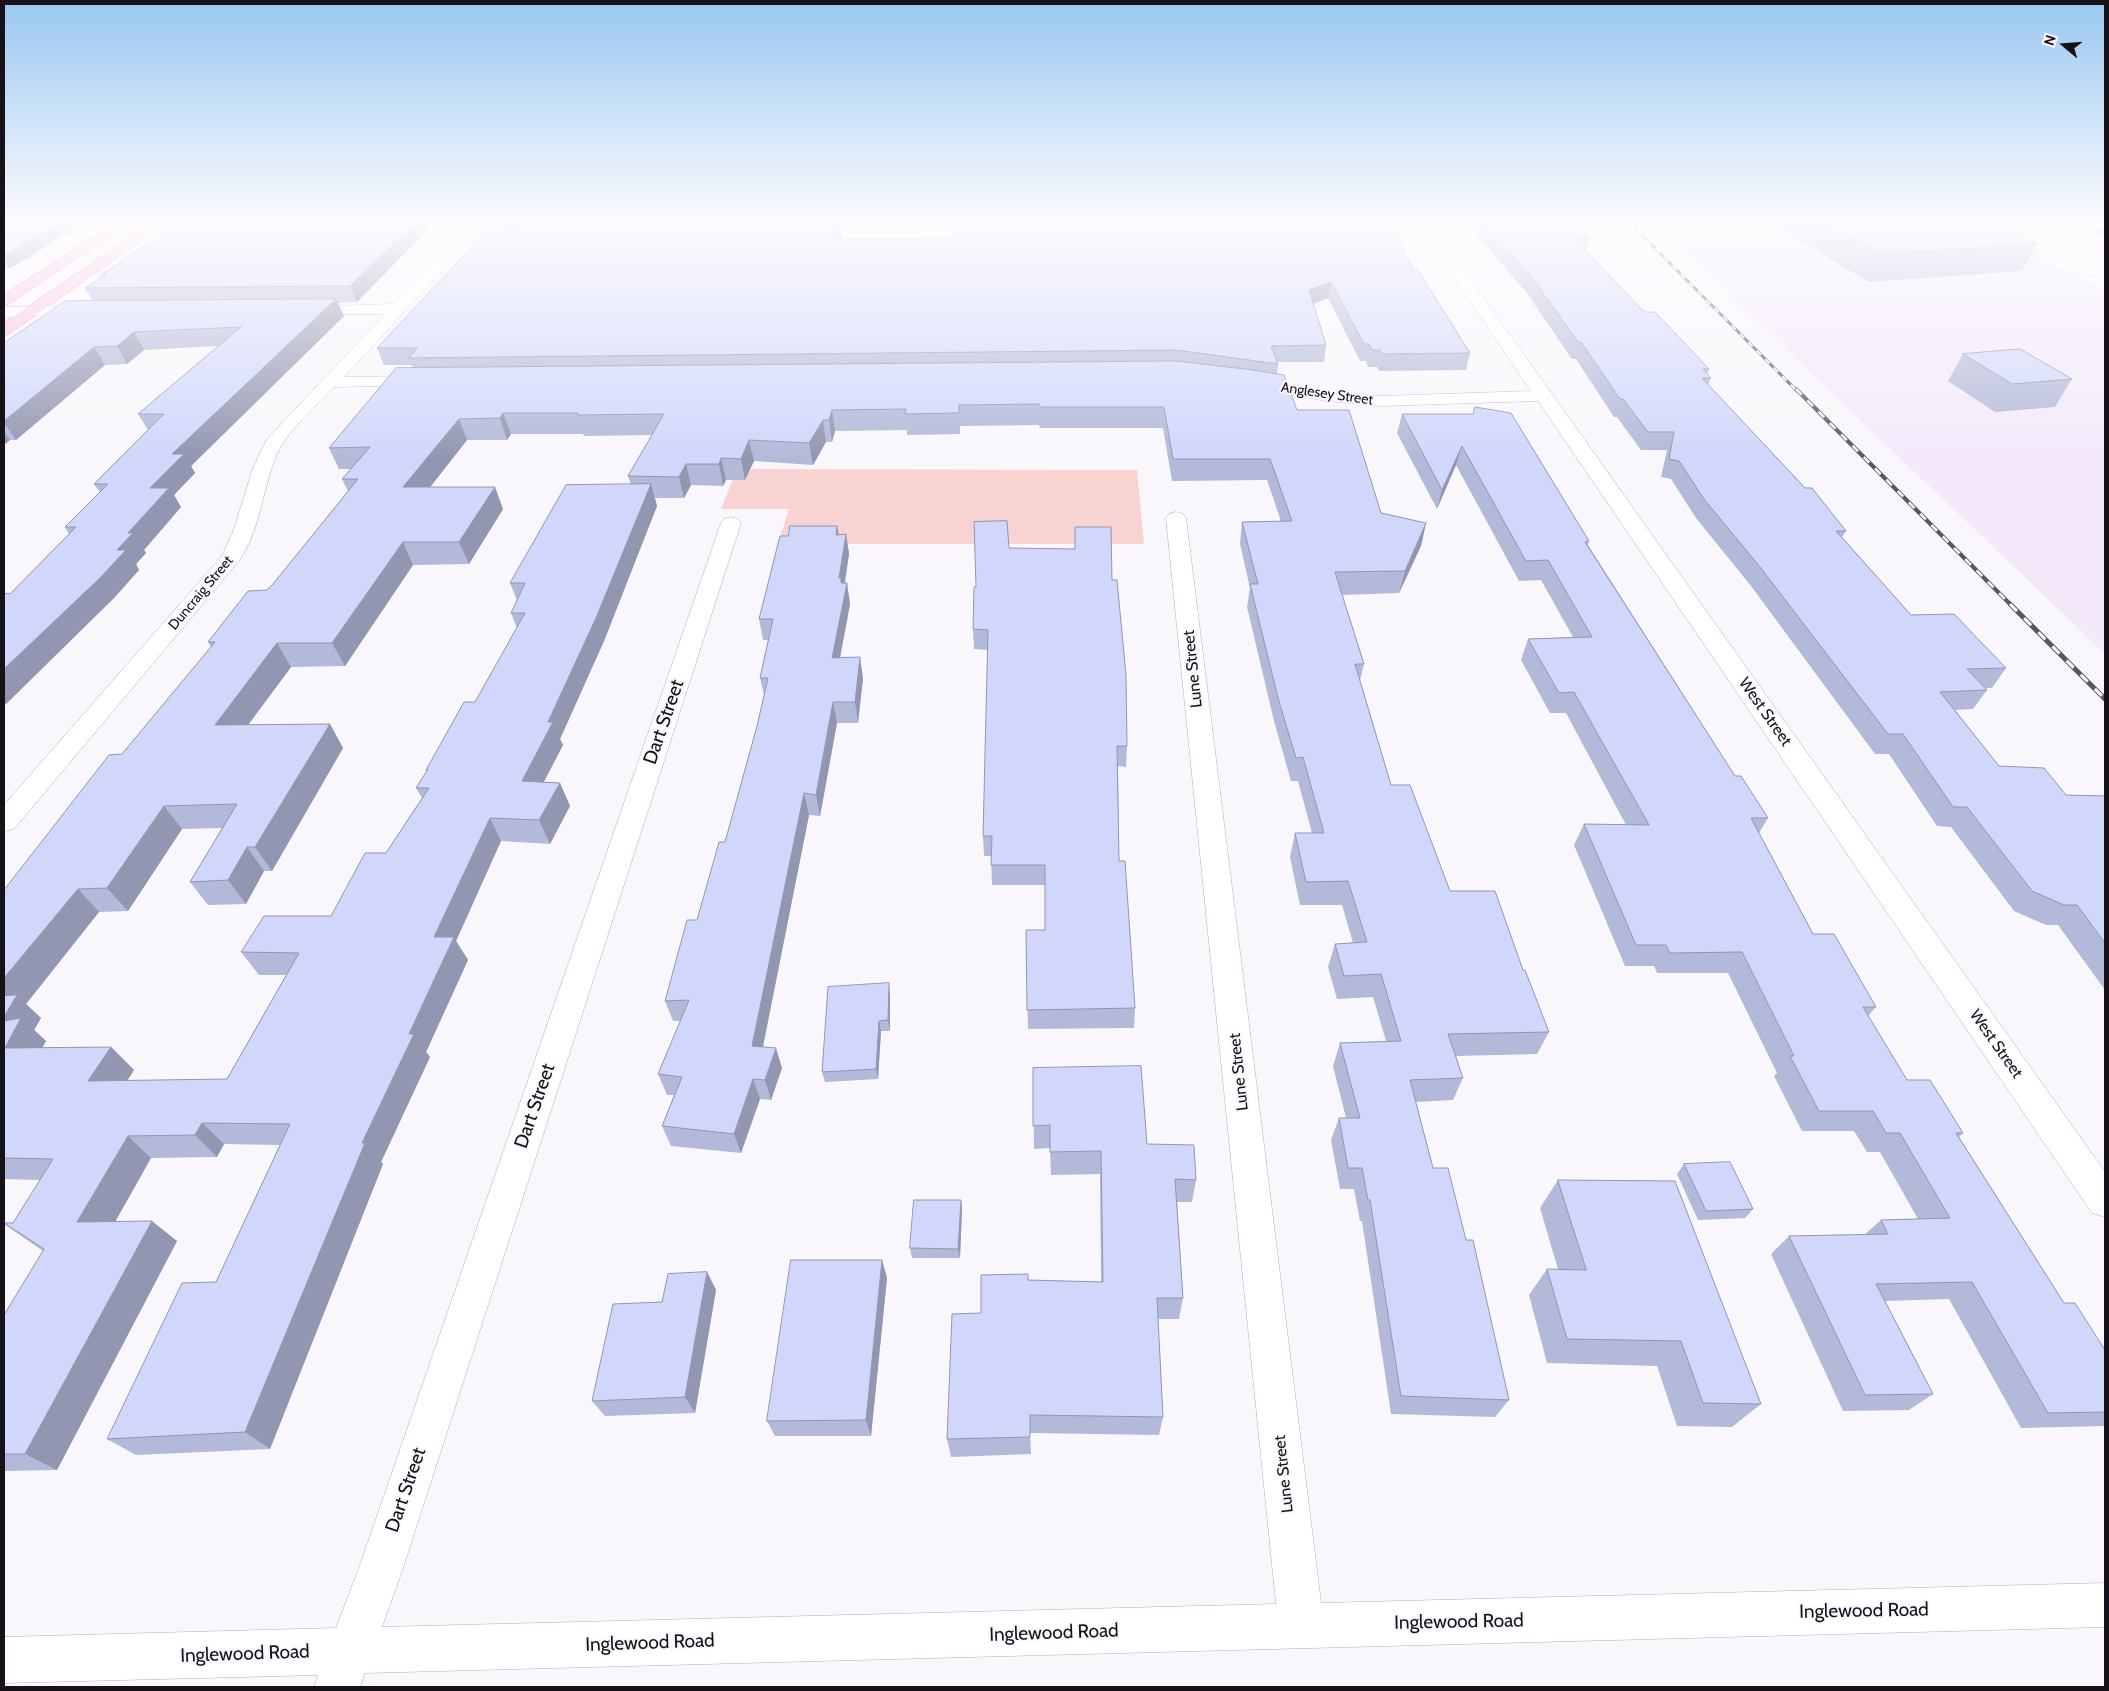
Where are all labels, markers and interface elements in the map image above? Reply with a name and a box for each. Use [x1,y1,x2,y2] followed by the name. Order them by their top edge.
[2039,20,2089,70] north arrow
[2040,33,2060,48] text: N
[1280,379,1374,409] street label: Anglesey Street
[165,552,237,634] street label: Duncraig Street
[1179,629,1207,709] street label: Lune Street
[1734,674,1796,750] street label: West Street
[639,677,689,767] street label: Dart Street
[1965,1006,2027,1082] street label: West Street
[1225,1032,1253,1112] street label: Lune Street
[510,1061,560,1151] street label: Dart Street
[1270,1434,1298,1514] street label: Lune Street
[381,1445,431,1535] street label: Dart Street
[1799,1598,1929,1624] street label: Inglewood Road
[1394,1609,1524,1635] street label: Inglewood Road
[989,1619,1119,1647] street label: Inglewood Road
[585,1629,715,1657] street label: Inglewood Road
[180,1640,310,1668] street label: Inglewood Road

